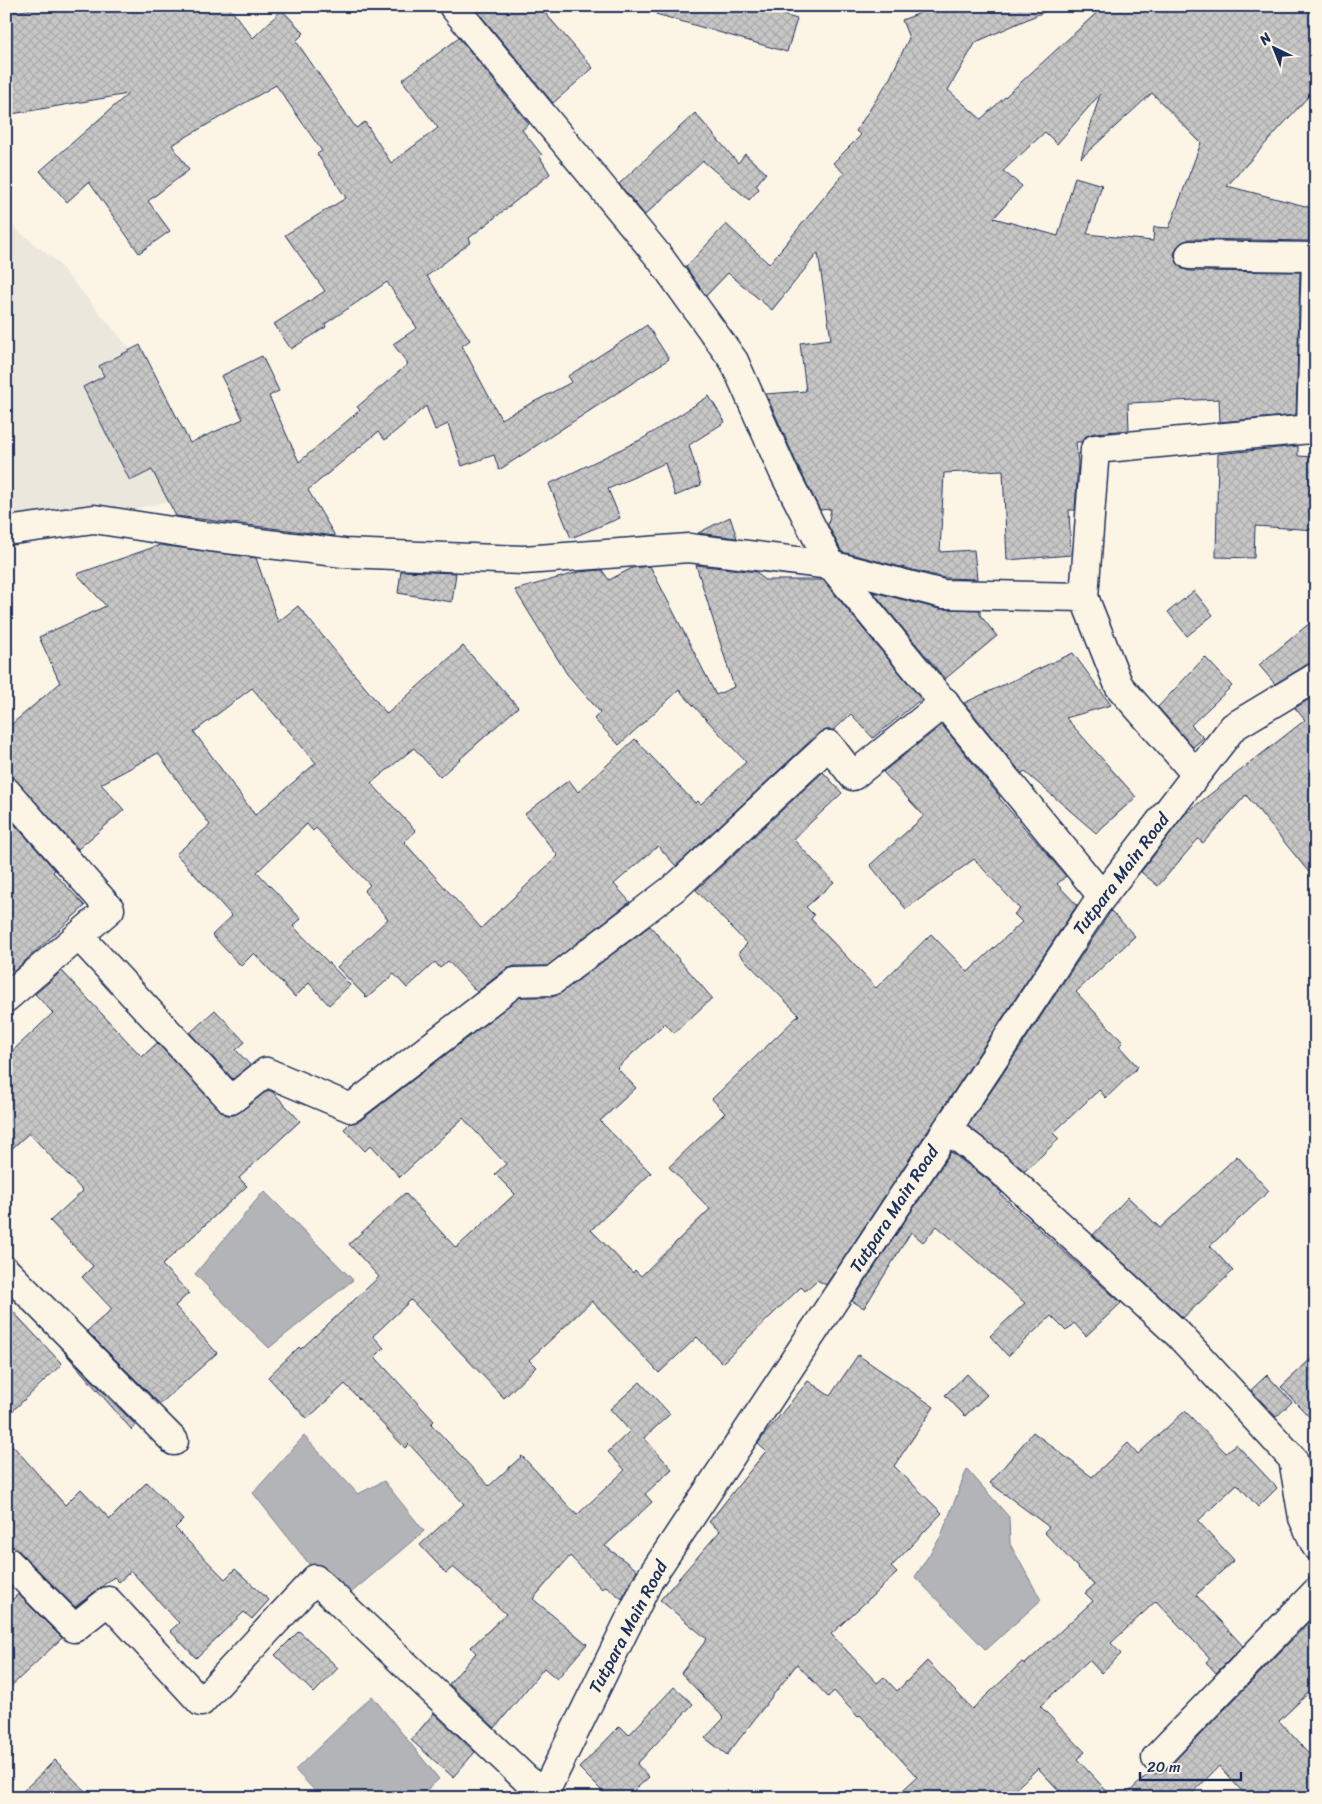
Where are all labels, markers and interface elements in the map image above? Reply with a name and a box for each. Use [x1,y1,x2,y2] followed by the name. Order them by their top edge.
[1250,22,1300,72] north arrow
[1253,26,1278,52] text: N
[1064,804,1179,942] street label: Tutpara Main Road
[841,1137,948,1279] street label: Tutpara Main Road
[579,1553,677,1699] street label: Tutpara Main Road
[1140,1749,1241,1781] scale bar
[1147,1754,1181,1780] text: 20 m

